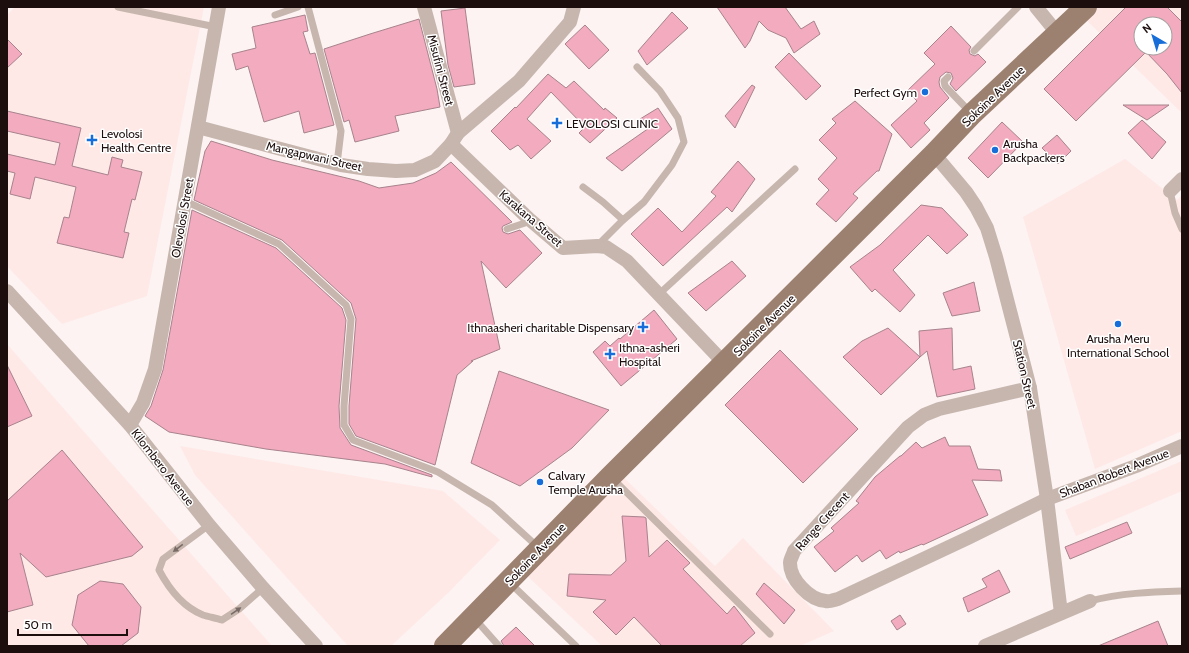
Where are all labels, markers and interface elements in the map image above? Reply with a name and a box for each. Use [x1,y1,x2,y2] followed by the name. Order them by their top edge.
[1133,16,1173,56] north arrow
[1139,20,1154,36] text: N
[424,33,458,107] street label: Misufini Street
[958,62,1028,130] street label: Sokoine Avenue
[854,85,917,100] place label: Perfect Gym
[920,87,930,97] marker: Perfect Gym
[566,116,658,131] place label: LEVOLOSI CLINIC
[551,117,563,129] marker: LEVOLOSI CLINIC
[101,126,171,155] place label: Levolosi Health Centre
[86,134,98,146] marker: Levolosi Health Centre
[1003,136,1065,165] place label: Arusha Backpackers
[265,138,363,174] street label: Mangapwani Street
[990,145,1000,155] marker: Arusha Backpackers
[168,177,196,259] street label: Olevolosi Street
[496,186,566,250] street label: Karakana Street
[730,291,798,359] street label: Sokoine Avenue
[1113,319,1123,329] marker: Arusha Meru International School
[467,320,634,335] place label: Ithnaasheri charitable Dispensary
[637,321,649,333] marker: Ithnaasheri charitable Dispensary
[1067,331,1169,360] place label: Arusha Meru International School
[1010,338,1040,410] street label: Station Street
[619,340,680,369] place label: Ithna-asheri Hospital
[604,348,616,360] marker: Ithna-asheri Hospital
[128,426,198,508] street label: Kilombero Avenue
[1057,445,1171,501] street label: Shaban Robert Avenue
[548,468,623,497] place label: Calvary Temple Arusha
[535,477,545,487] marker: Calvary Temple Arusha
[792,489,852,553] street label: Range Crecent
[501,519,569,589] street label: Sokoine Avenue
[173,544,183,552] one-way arrow
[231,607,241,615] one-way arrow
[18,611,127,637] scale bar
[24,617,52,632] text: 50 m

